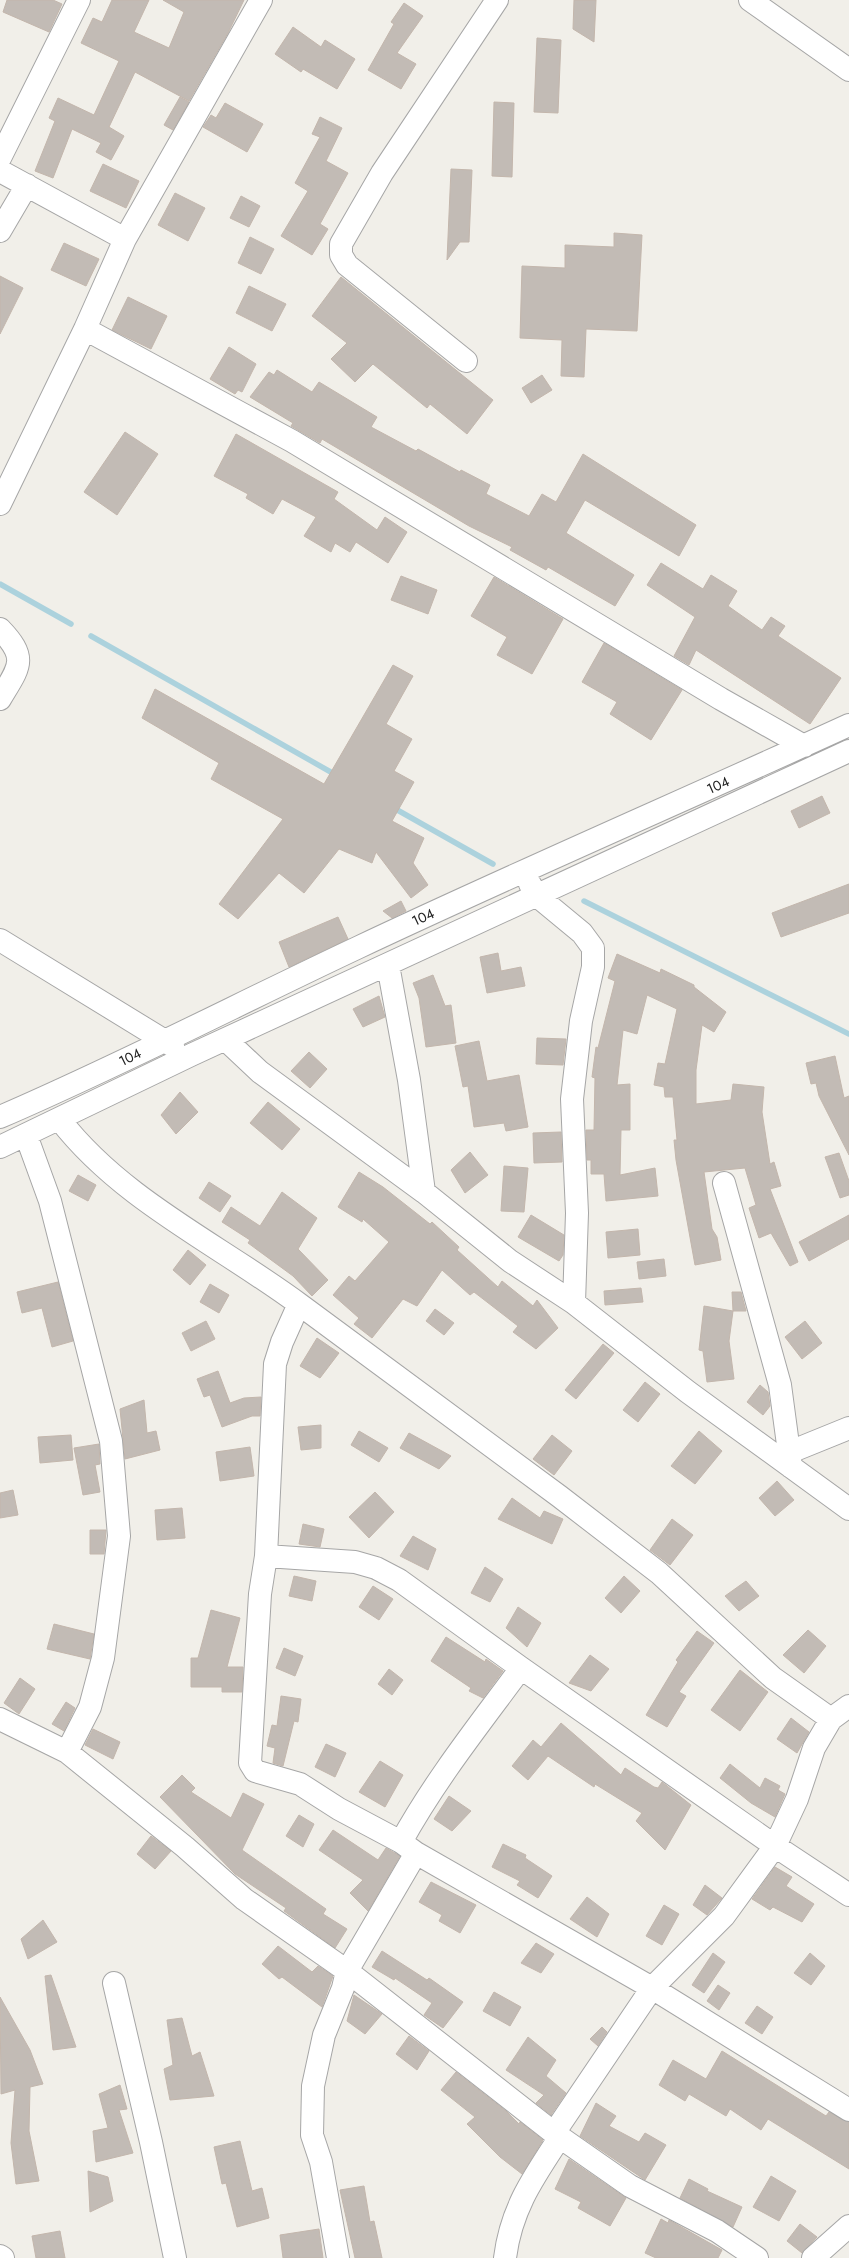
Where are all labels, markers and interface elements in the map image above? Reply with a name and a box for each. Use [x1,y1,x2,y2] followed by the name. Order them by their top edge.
[703,771,733,799] street label: 104
[408,903,438,931] street label: 104
[115,1043,145,1071] street label: 104

